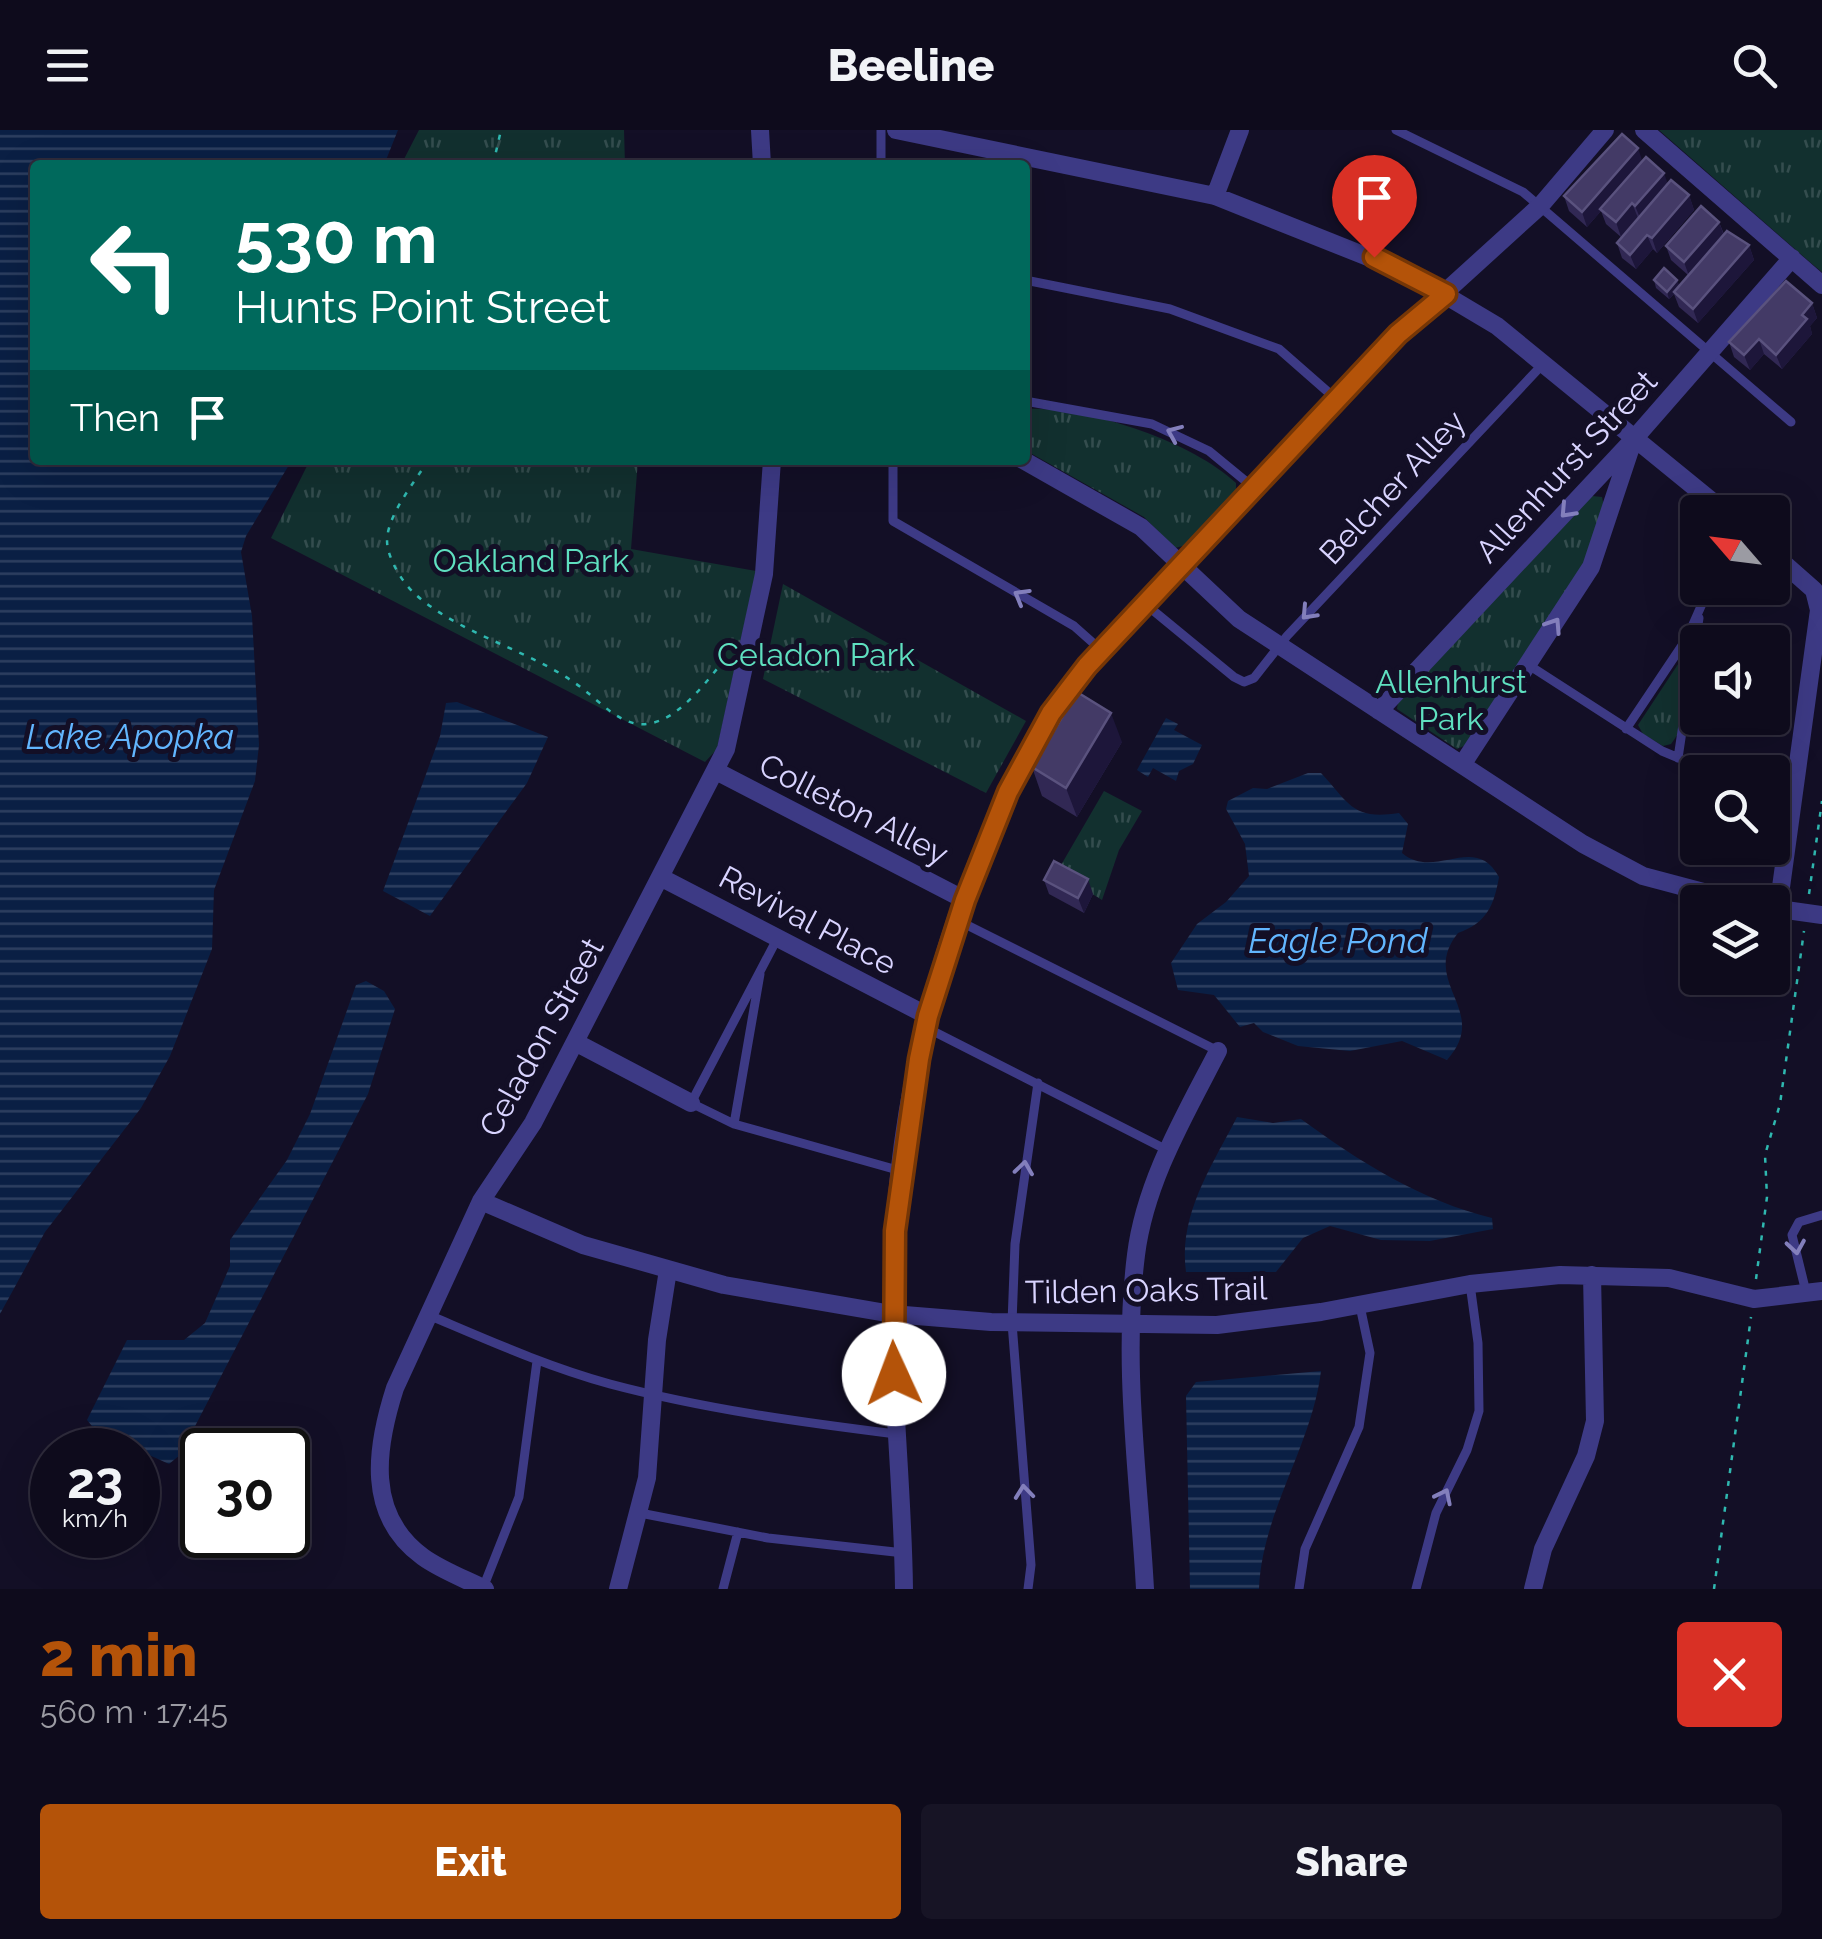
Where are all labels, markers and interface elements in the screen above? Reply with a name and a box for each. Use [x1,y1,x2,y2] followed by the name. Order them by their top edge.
[40,38,95,93] icon: menu
[1727,38,1782,93] icon: search
[827,39,995,92] text: Beeline
[1332,155,1417,258] pin
[1347,170,1402,225] icon: arrive
[235,197,438,279] text: 530 m
[70,200,200,330] icon: left
[235,281,611,334] text: Hunts Point Street
[1468,362,1664,569] street label: Allenhurst Street
[180,390,235,445] icon: arrive
[70,395,160,440] text: Then
[1312,403,1472,571] street label: Belcher Alley
[1166,425,1184,445] one-way arrow
[1680,495,1790,605] north arrow
[1680,495,1790,995] map controls
[1561,499,1579,518] one-way arrow
[433,542,629,579] park label: Oakland Park
[1013,589,1031,609] one-way arrow
[1302,601,1320,620] one-way arrow
[1541,617,1560,635] one-way arrow
[1680,625,1790,735] button: sound
[717,636,915,673] park label: Celadon Park
[1375,663,1527,737] park label: Allenhurst Park
[26,716,234,757] water label: Lake Apopka
[753,746,955,872] street label: Colleton Alley
[1680,755,1790,865] button: search
[713,858,903,982] street label: Revival Place
[1680,885,1790,995] button: layers
[1248,920,1429,961] water label: Eagle Pond
[471,931,611,1143] street label: Celadon Street
[1013,1160,1034,1176] one-way arrow
[1785,1239,1806,1255] one-way arrow
[1024,1269,1268,1311] street label: Tilden Oaks Trail
[842,1322,946,1426] position arrow
[180,1428,310,1558] speed limit sign: 30
[67,1451,123,1510] text: 23
[1014,1484,1035,1500] one-way arrow
[1432,1489,1451,1507] one-way arrow
[62,1503,128,1533] text: km/h
[40,1620,198,1690] text: 2 min
[1677,1622,1782,1727] button: close
[40,1693,228,1730] text: 560 m · 17:45
[40,1804,901,1919] button: Exit
[921,1804,1782,1919] button: Share

